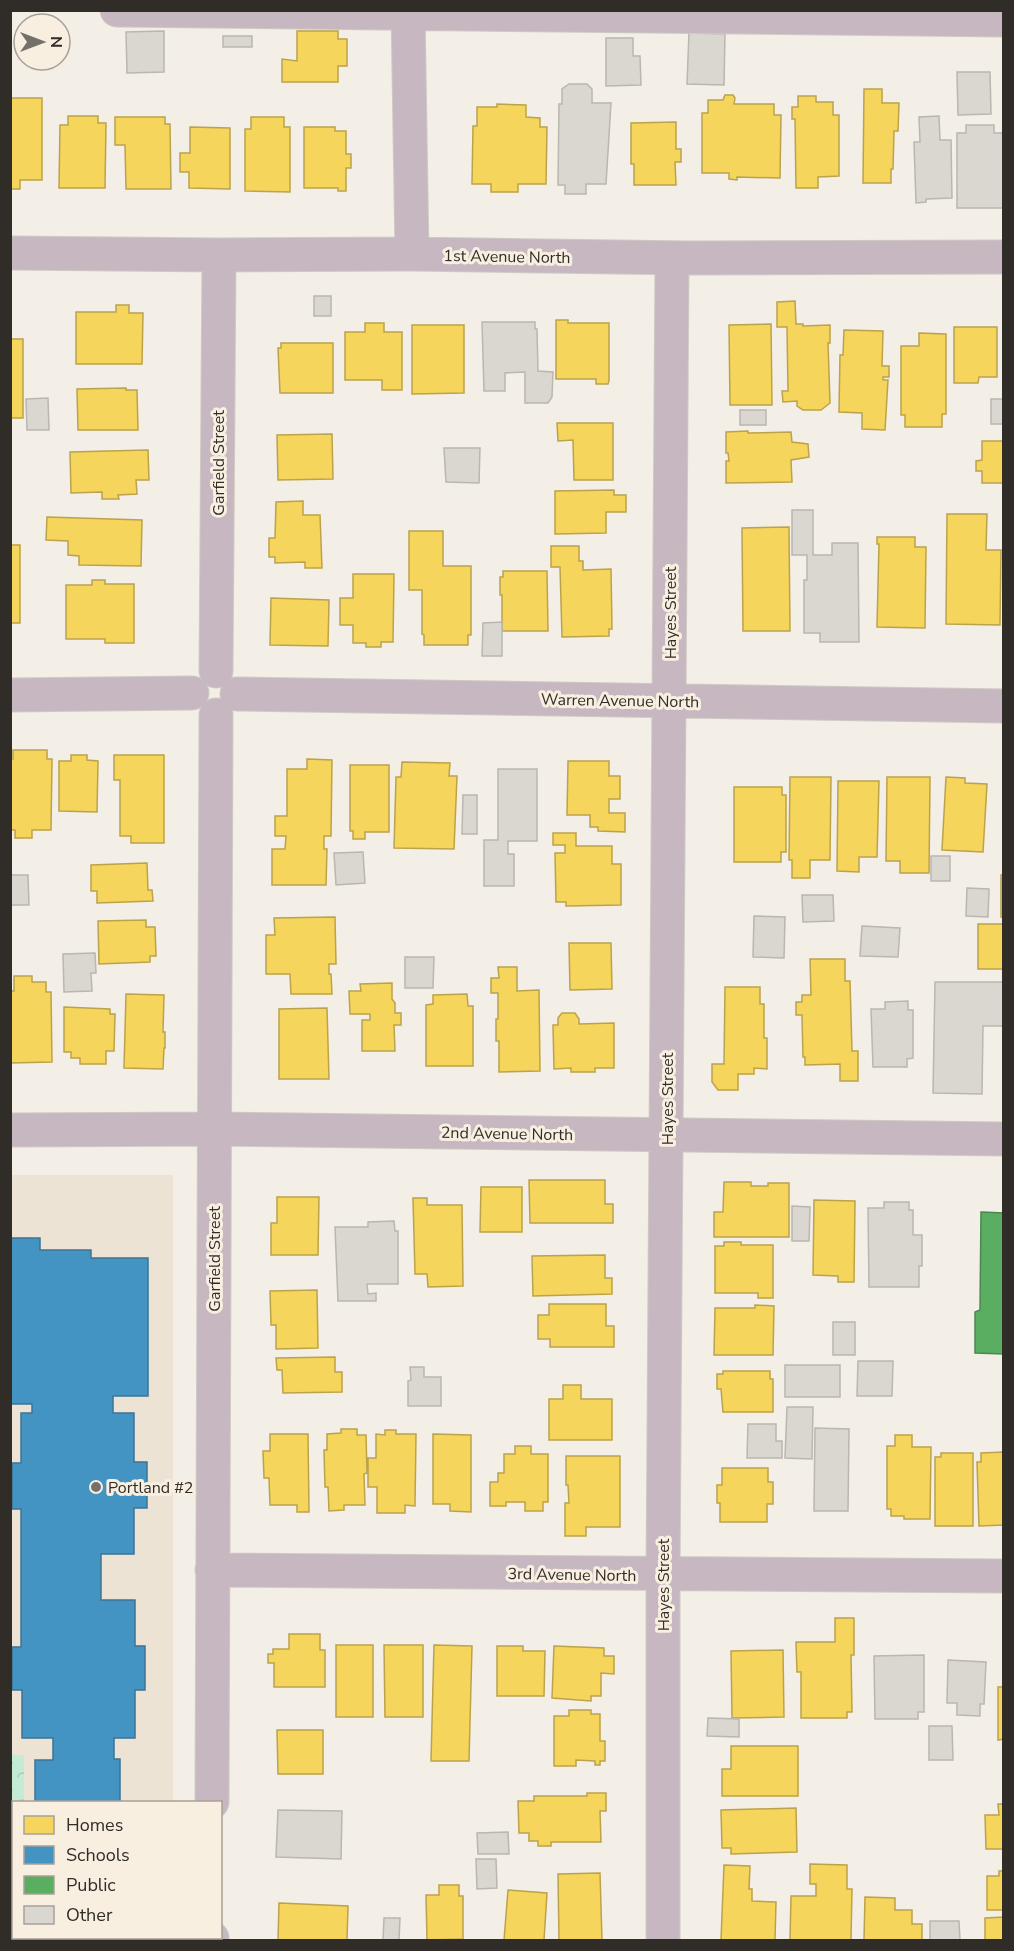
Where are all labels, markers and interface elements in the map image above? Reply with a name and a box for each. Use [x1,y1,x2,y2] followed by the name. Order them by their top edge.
[12,12,72,72] north arrow
[45,36,67,48] text: N
[443,245,571,269] street label: 1st Avenue North
[208,410,230,516] street label: Garfield Street
[660,566,682,659] street label: Hayes Street
[541,689,699,713] street label: Warren Avenue North
[657,1052,679,1145] street label: Hayes Street
[441,1122,573,1146] street label: 2nd Avenue North
[204,1206,226,1312] street label: Garfield Street
[108,1477,193,1499] place label: Portland #2
[89,1480,103,1494] marker: Portland #2
[653,1538,675,1631] street label: Hayes Street
[507,1563,637,1587] street label: 3rd Avenue North
[12,1801,222,1939] legend
[66,1813,123,1837] text: Homes
[66,1843,130,1867] text: Schools
[66,1873,116,1897] text: Public
[66,1903,113,1927] text: Other

